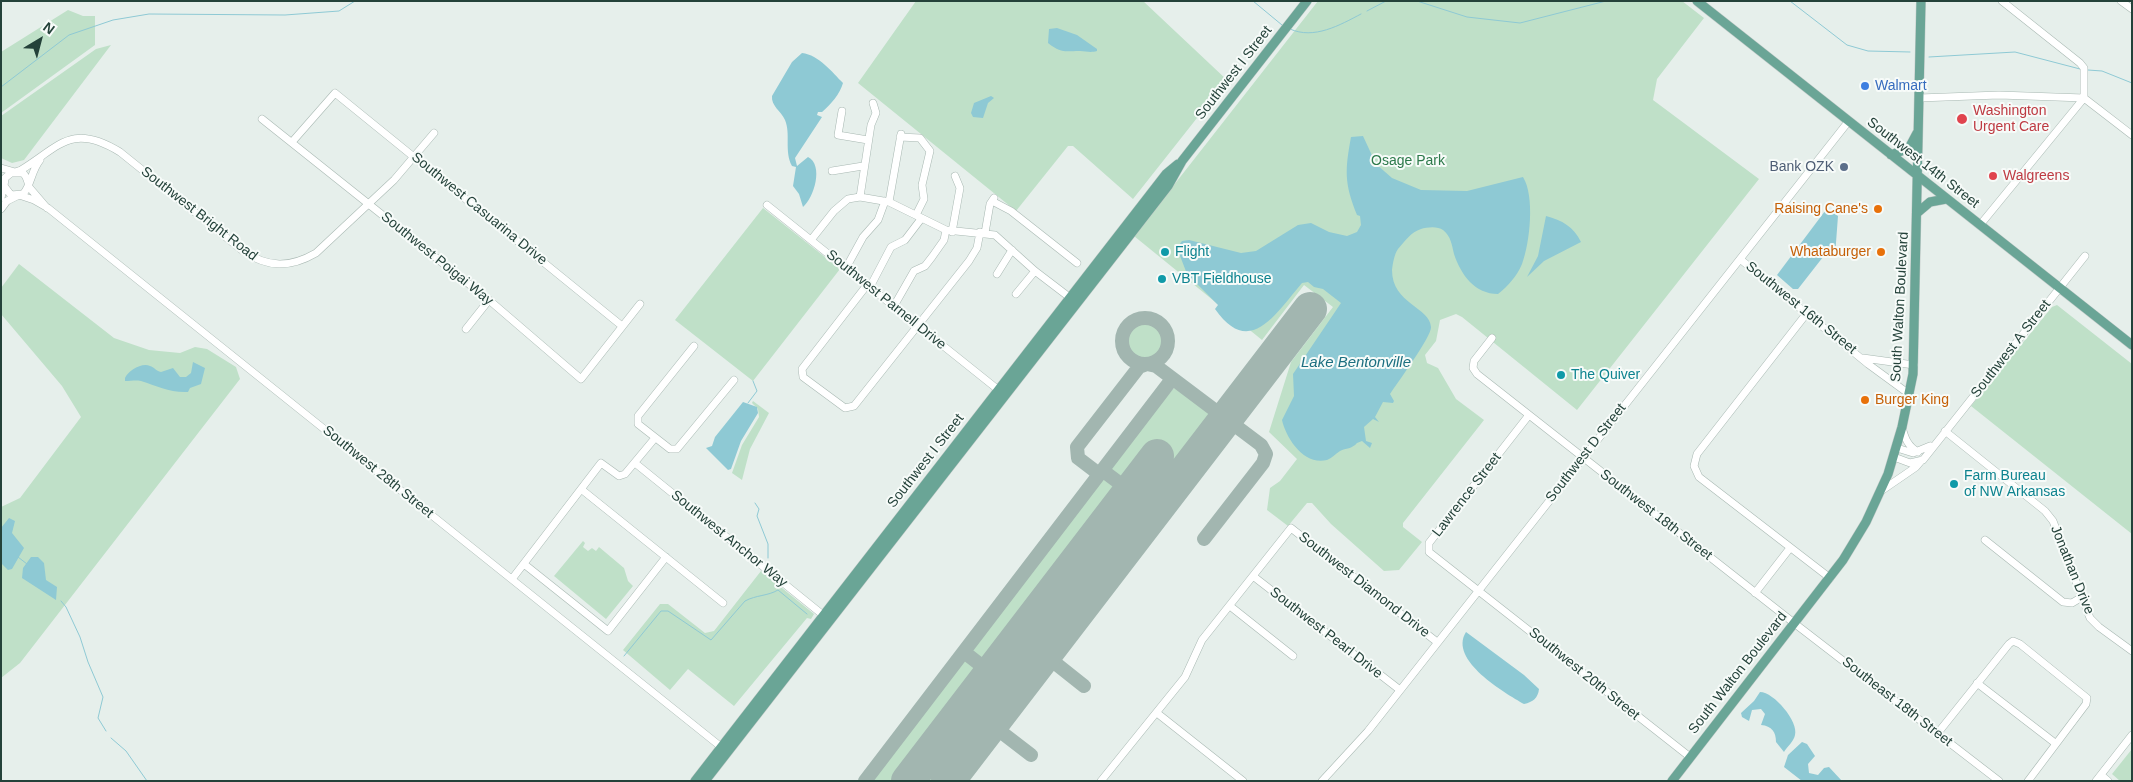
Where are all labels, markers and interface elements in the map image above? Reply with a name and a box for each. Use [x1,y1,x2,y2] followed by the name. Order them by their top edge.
[15,15,65,65] north arrow
[40,19,58,37] text: N
[1192,23,1276,123] street label: Southwest I Street
[1875,78,1927,94] place label: Walmart
[1859,80,1871,92] marker: Walmart
[1973,103,2049,136] place label: Washington Urgent Care
[1955,112,1969,126] marker: Washington Urgent Care
[1864,114,1982,212] street label: Southwest 14th Street
[408,149,550,269] street label: Southwest Casuarina Drive
[1371,153,1445,169] park label: Osage Park
[1769,159,1834,175] place label: Bank OZK
[1838,161,1850,173] marker: Bank OZK
[137,163,261,265] street label: Southwest Bright Road
[2003,168,2069,184] place label: Walgreens
[1987,170,1999,182] marker: Walgreens
[1774,201,1868,217] place label: Raising Cane's
[1872,203,1884,215] marker: Raising Cane's
[377,209,497,309] street label: Southwest Poigai Way
[1888,231,1912,383] street label: South Walton Boulevard
[1175,244,1209,260] place label: Flight
[1790,244,1871,260] place label: Whataburger
[823,246,949,354] street label: Southwest Parnell Drive
[1159,246,1171,258] marker: Flight
[1875,246,1887,258] marker: Whataburger
[1742,258,1860,358] street label: Southwest 16th Street
[1172,271,1272,287] place label: VBT Fieldhouse
[1156,273,1168,285] marker: VBT Fieldhouse
[1967,297,2055,401] street label: Southwest A Street
[1301,354,1411,372] water label: Lake Bentonville
[1571,367,1640,383] place label: The Quiver
[1555,369,1567,381] marker: The Quiver
[1875,392,1949,408] place label: Burger King
[1859,394,1871,406] marker: Burger King
[1542,400,1630,506] street label: Southwest D Street
[884,411,968,511] street label: Southwest I Street
[319,422,437,522] street label: Southwest 28th Street
[1429,450,1505,540] street label: Lawrence Street
[1597,466,1715,564] street label: Southwest 18th Street
[1964,468,2065,501] place label: Farm Bureau of NW Arkansas
[1948,478,1960,490] marker: Farm Bureau of NW Arkansas
[667,487,791,591] street label: Southwest Anchor Way
[2047,523,2097,617] street label: Jonathan Drive
[1295,529,1433,641] street label: Southwest Diamond Drive
[1266,584,1386,682] street label: Southwest Pearl Drive
[1685,609,1791,737] street label: South Walton Boulevard
[1525,624,1643,724] street label: Southwest 20th Street
[1838,654,1956,750] street label: Southeast 18th Street

